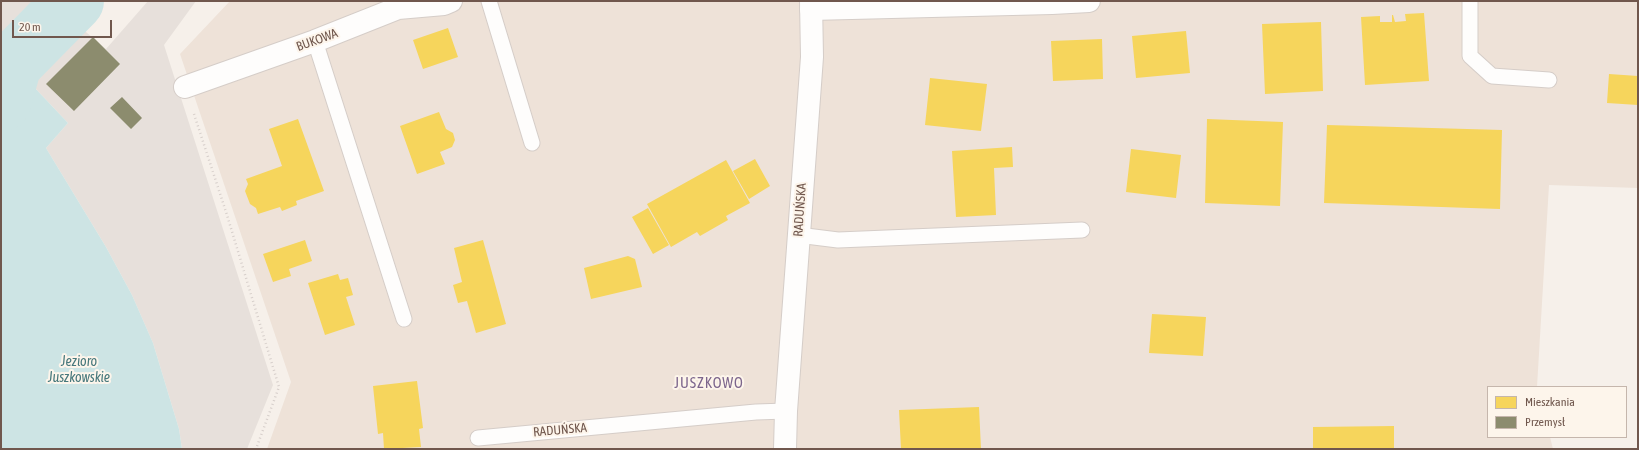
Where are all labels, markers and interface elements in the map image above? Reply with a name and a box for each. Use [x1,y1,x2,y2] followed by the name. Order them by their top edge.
[14,12,114,38] scale bar
[19,20,41,34] text: 20 m
[294,25,340,55] street label: BUKOWA
[790,183,810,237] street label: RADUŃSKA
[48,354,110,386] water label: Jezioro Juszkowskie
[674,374,744,392] district label: JUSZKOWO
[1487,386,1627,438] legend
[1525,395,1575,409] text: Mieszkania
[1525,415,1565,429] text: Przemysł
[533,420,587,440] street label: RADUŃSKA

